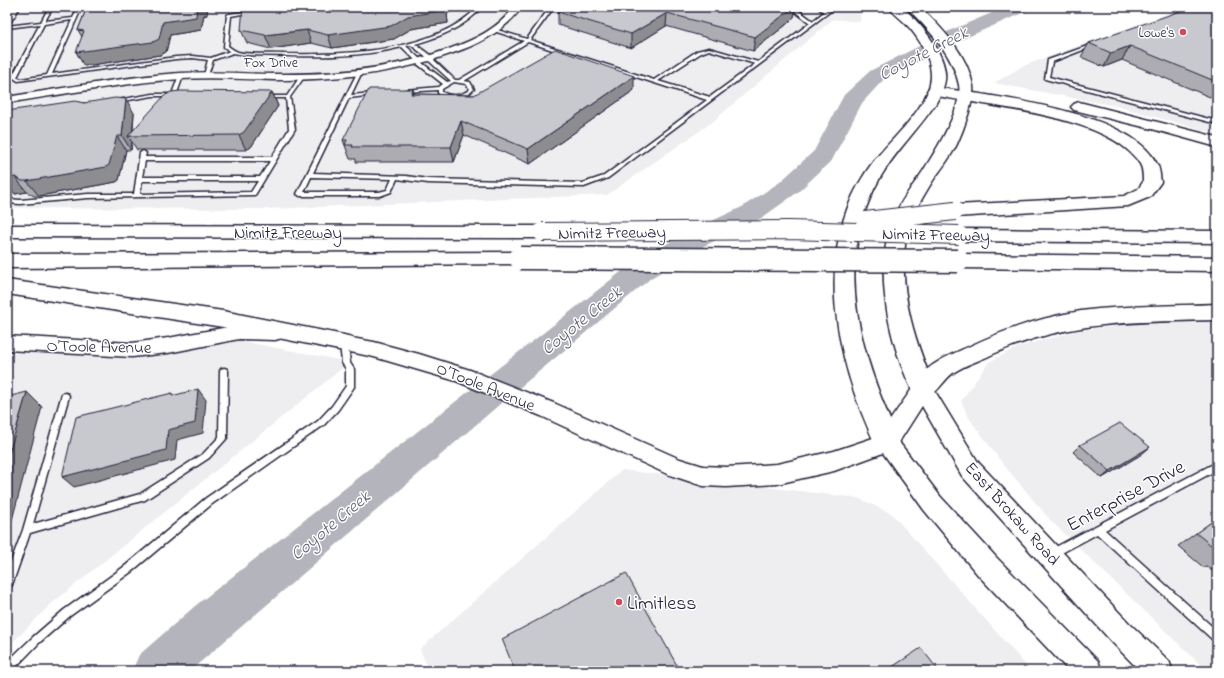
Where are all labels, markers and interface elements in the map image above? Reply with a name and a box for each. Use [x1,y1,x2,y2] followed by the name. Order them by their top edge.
[875,21,974,88] water label: Coyote Creek
[1139,23,1175,44] place label: Lowe's
[1178,27,1188,37] marker: Lowe's
[243,53,299,74] street label: Fox Drive
[558,220,666,248] street label: Nimitz Freeway
[234,221,342,247] street label: Nimitz Freeway
[882,222,990,250] street label: Nimitz Freeway
[536,280,629,362] water label: Coyote Creek
[46,334,152,361] street label: O’Toole Avenue
[432,356,539,419] street label: O’Toole Avenue
[1062,454,1191,541] street label: Enterprise Drive
[958,457,1066,572] street label: East Brokaw Road
[286,485,378,568] water label: Coyote Creek
[627,590,697,619] place label: Limitless
[614,597,624,607] marker: Limitless

